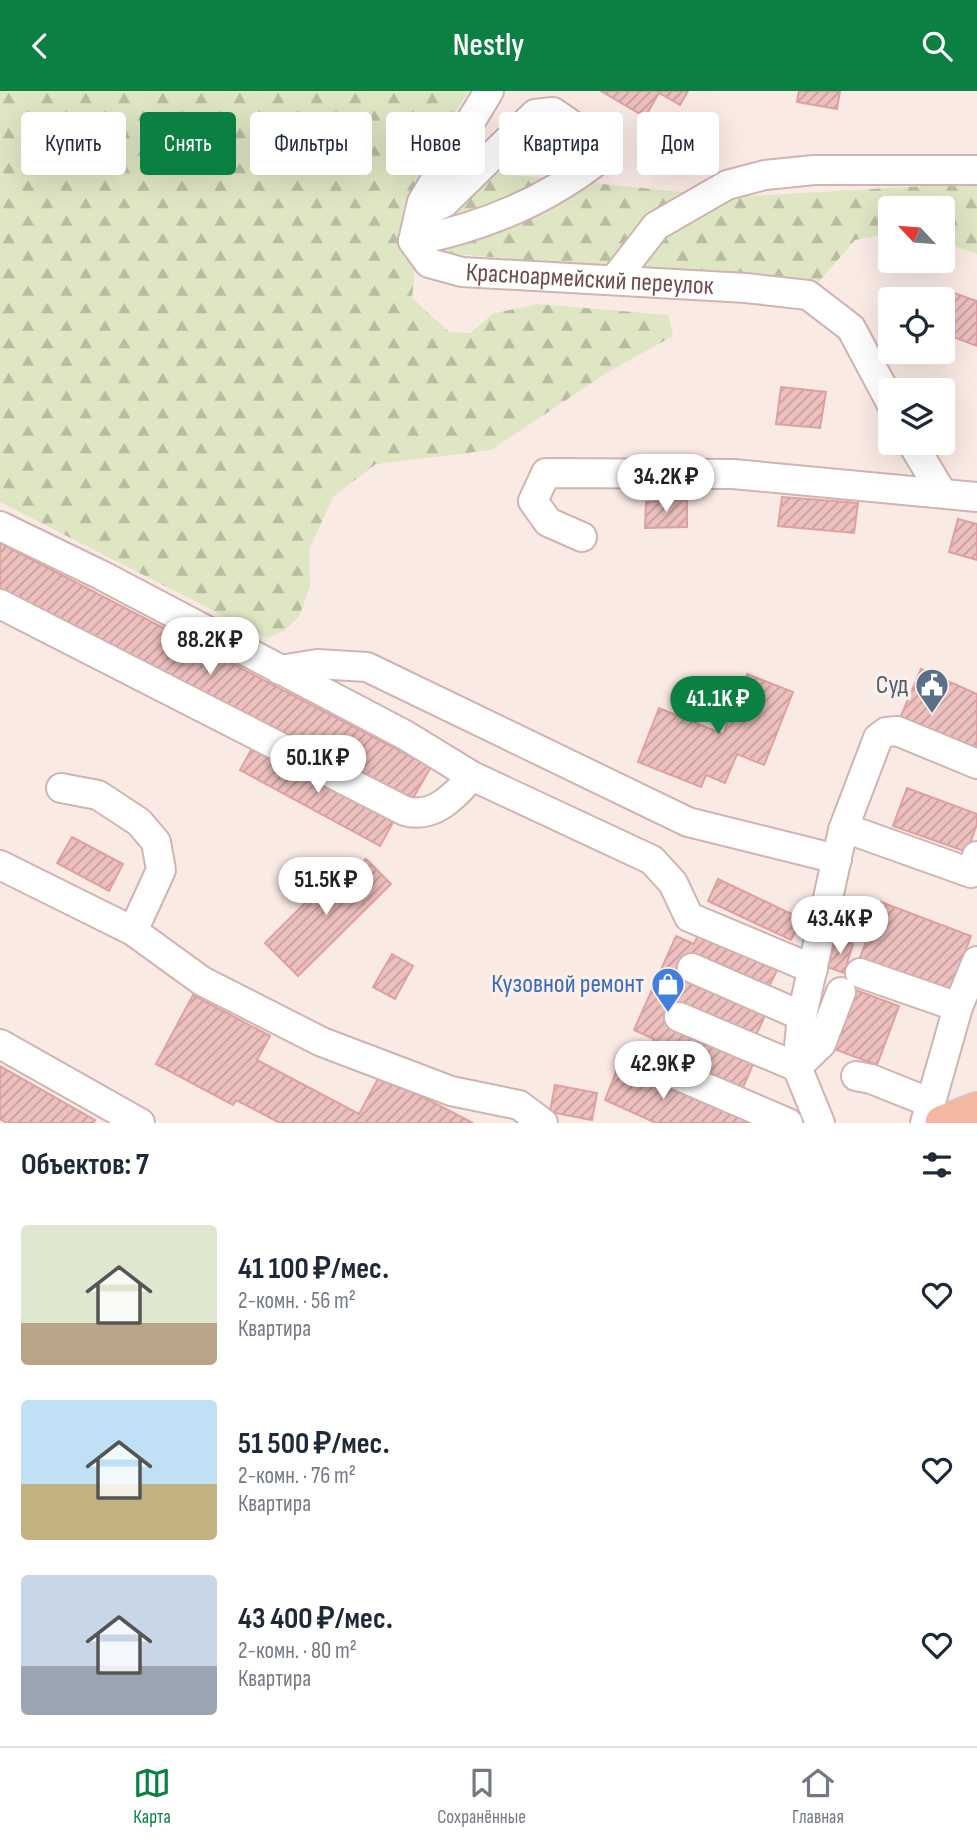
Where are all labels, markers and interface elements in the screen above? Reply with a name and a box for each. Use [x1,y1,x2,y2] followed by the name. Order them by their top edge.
[453,26,524,65] text: Nestly
[21,27,59,65] icon: back
[918,27,956,65] icon: search
[21,112,126,175] chip: Купить
[140,112,236,175] chip: Снять
[250,112,372,175] chip: Фильтры
[386,112,485,175] chip: Новое
[499,112,623,175] chip: Квартира
[637,112,719,175] chip: Дом
[878,196,956,273] north arrow
[878,196,955,455] map controls
[465,257,715,302] street label: Красноармейский переулок
[878,287,955,364] button: locate
[878,378,955,455] button: layers
[601,455,731,514] pin: 34.2K ₽
[633,463,699,491] text: 34.2K ₽
[145,617,275,677] pin: 88.2K ₽
[177,626,243,654] text: 88.2K ₽
[913,666,951,715] public building icon: Суд
[876,670,908,701] place label: Суд
[653,677,783,736] pin: 41.1K ₽
[686,685,750,713] text: 41.1K ₽
[253,735,383,795] pin: 50.1K ₽
[286,744,350,772] text: 50.1K ₽
[261,857,391,917] pin: 51.5K ₽
[294,866,358,894] text: 51.5K ₽
[775,897,905,956] pin: 43.4K ₽
[807,905,873,933] text: 43.4K ₽
[649,965,687,1014] shop icon: Кузовной ремонт
[491,969,644,1000] place label: Кузовной ремонт
[598,1041,728,1101] pin: 42.9K ₽
[631,1050,695,1078] text: 42.9K ₽
[918,1146,956,1184] icon: filters
[21,1147,149,1183] text: Объектов: 7
[238,1251,389,1287] text: 41 100 ₽/мес.
[77,1253,161,1337] icon: home
[918,1276,956,1314] icon: heart
[238,1287,356,1315] text: 2-комн. · 56 m²
[238,1315,311,1343] text: Квартира
[238,1426,390,1462] text: 51 500 ₽/мес.
[77,1428,161,1512] icon: home
[918,1451,956,1489] icon: heart
[238,1462,356,1490] text: 2-комн. · 76 m²
[238,1490,311,1518] text: Квартира
[238,1601,393,1637] text: 43 400 ₽/мес.
[77,1603,161,1687] icon: home
[918,1626,956,1664] icon: heart
[238,1637,357,1665] text: 2-комн. · 80 m²
[238,1665,311,1693] text: Квартира
[133,1764,171,1829] tab: Карта
[437,1764,526,1829] tab: Сохранённые
[792,1764,844,1829] tab: Главная

